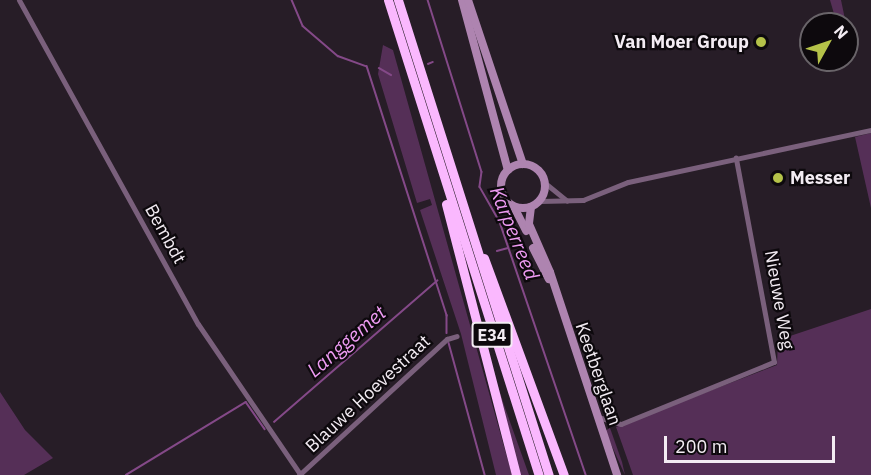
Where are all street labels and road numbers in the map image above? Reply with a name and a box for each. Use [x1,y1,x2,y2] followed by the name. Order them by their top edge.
[140,201,190,267] street label: Bembdt
[760,249,798,351] street label: Nieuwe Weg
[570,320,626,428] street label: Keetberglaan
[471,322,513,348] road number: E34
[301,331,435,457] street label: Blauwe Hoevestraat

